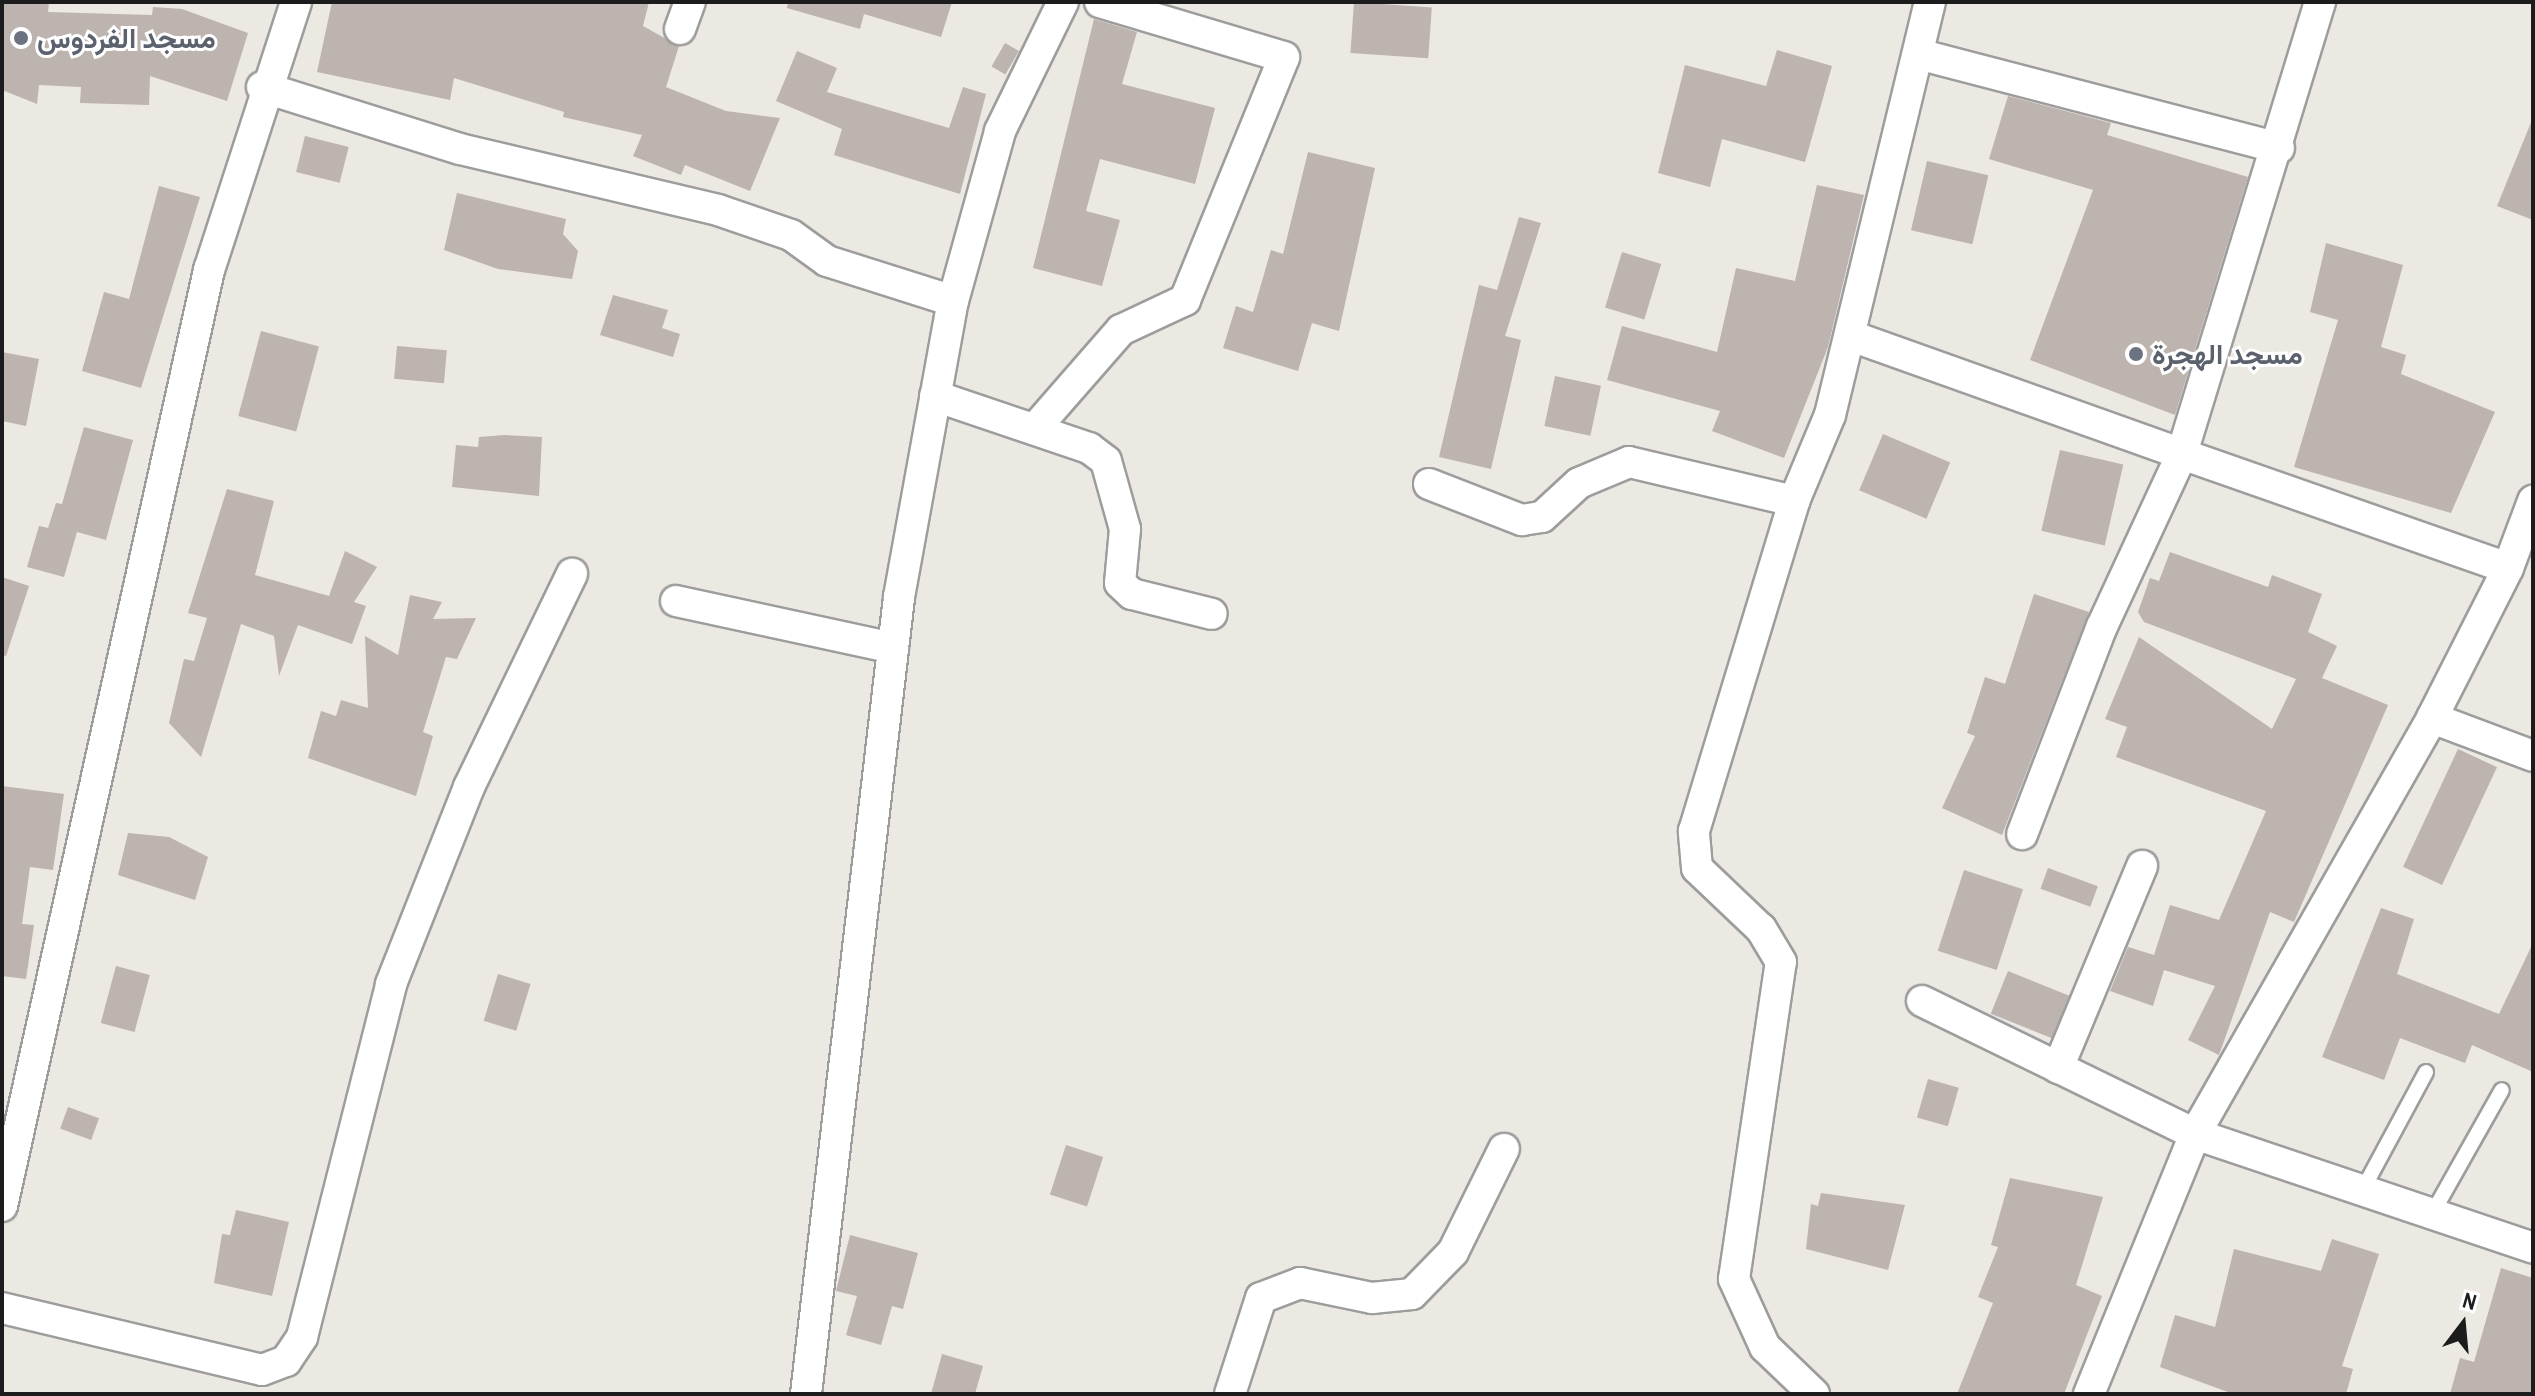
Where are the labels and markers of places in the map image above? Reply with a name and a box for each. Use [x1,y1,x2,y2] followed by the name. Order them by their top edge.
[37,21,216,55] place label: مسجد الفردوس
[12,29,30,47] marker: مسجد الفردوس
[2152,337,2303,371] place label: مسجد الهجرة
[2127,345,2145,363] marker: مسجد الهجرة

